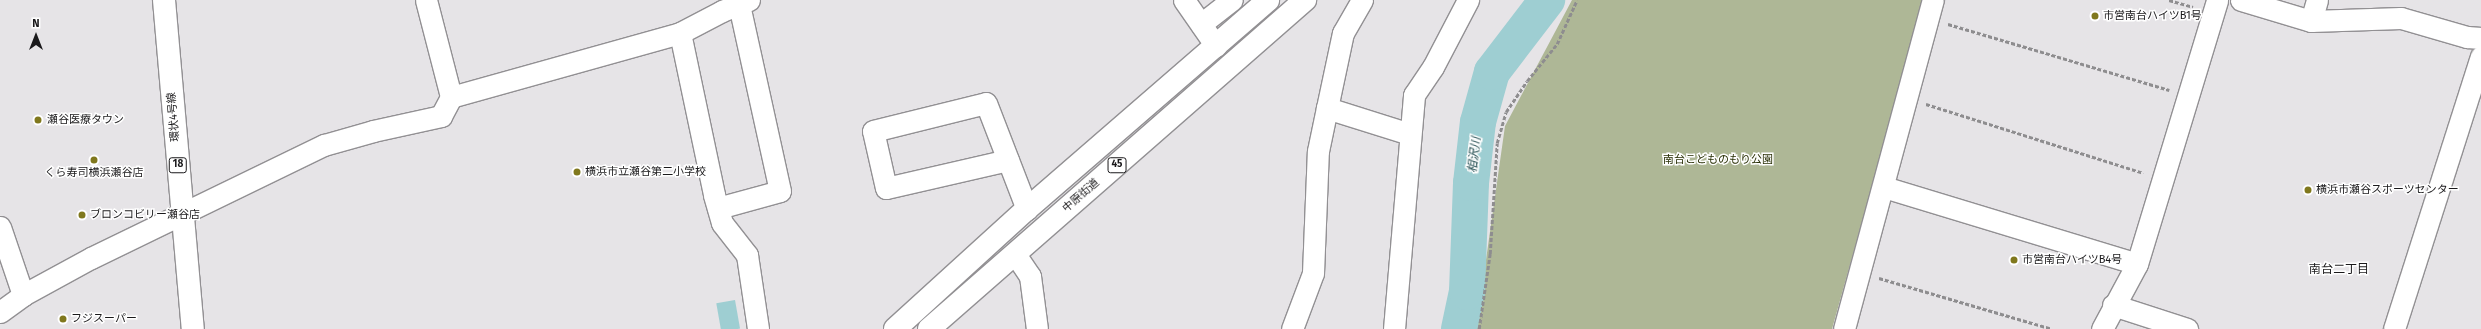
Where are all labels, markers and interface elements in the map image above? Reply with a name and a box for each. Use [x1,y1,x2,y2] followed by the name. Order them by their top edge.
[2103,9,2202,23] place label: 市営南台ハイツB1号
[2090,11,2100,21] marker: 市営南台ハイツB1号
[16,16,56,56] north arrow
[32,17,40,30] text: N
[165,92,183,142] street label: 環状4号線
[47,113,124,127] place label: 瀬谷医療タウン
[32,114,44,126] marker: 瀬谷医療タウン
[1466,136,1484,174] water label: 相沢川
[1663,153,1773,167] park label: 南台こどものもり公園
[89,155,99,165] marker: くら寿司横浜瀬谷店
[168,157,188,173] road number: 18
[1107,157,1127,173] road number: 45
[585,165,706,179] place label: 横浜市立瀬谷第二小学校
[45,166,143,180] place label: くら寿司横浜瀬谷店
[572,167,582,177] marker: 横浜市立瀬谷第二小学校
[1060,177,1102,215] street label: 中原街道
[2316,183,2459,197] place label: 横浜市瀬谷スポーツセンター
[2303,185,2313,195] marker: 横浜市瀬谷スポーツセンター
[90,208,200,222] place label: ブロンコビリー瀬谷店
[77,210,87,220] marker: ブロンコビリー瀬谷店
[2022,253,2122,267] place label: 市営南台ハイツB4号
[2009,255,2019,265] marker: 市営南台ハイツB4号
[2309,263,2369,277] district label: 南台二丁目
[71,312,137,326] place label: フジスーパー
[58,314,68,324] marker: フジスーパー

